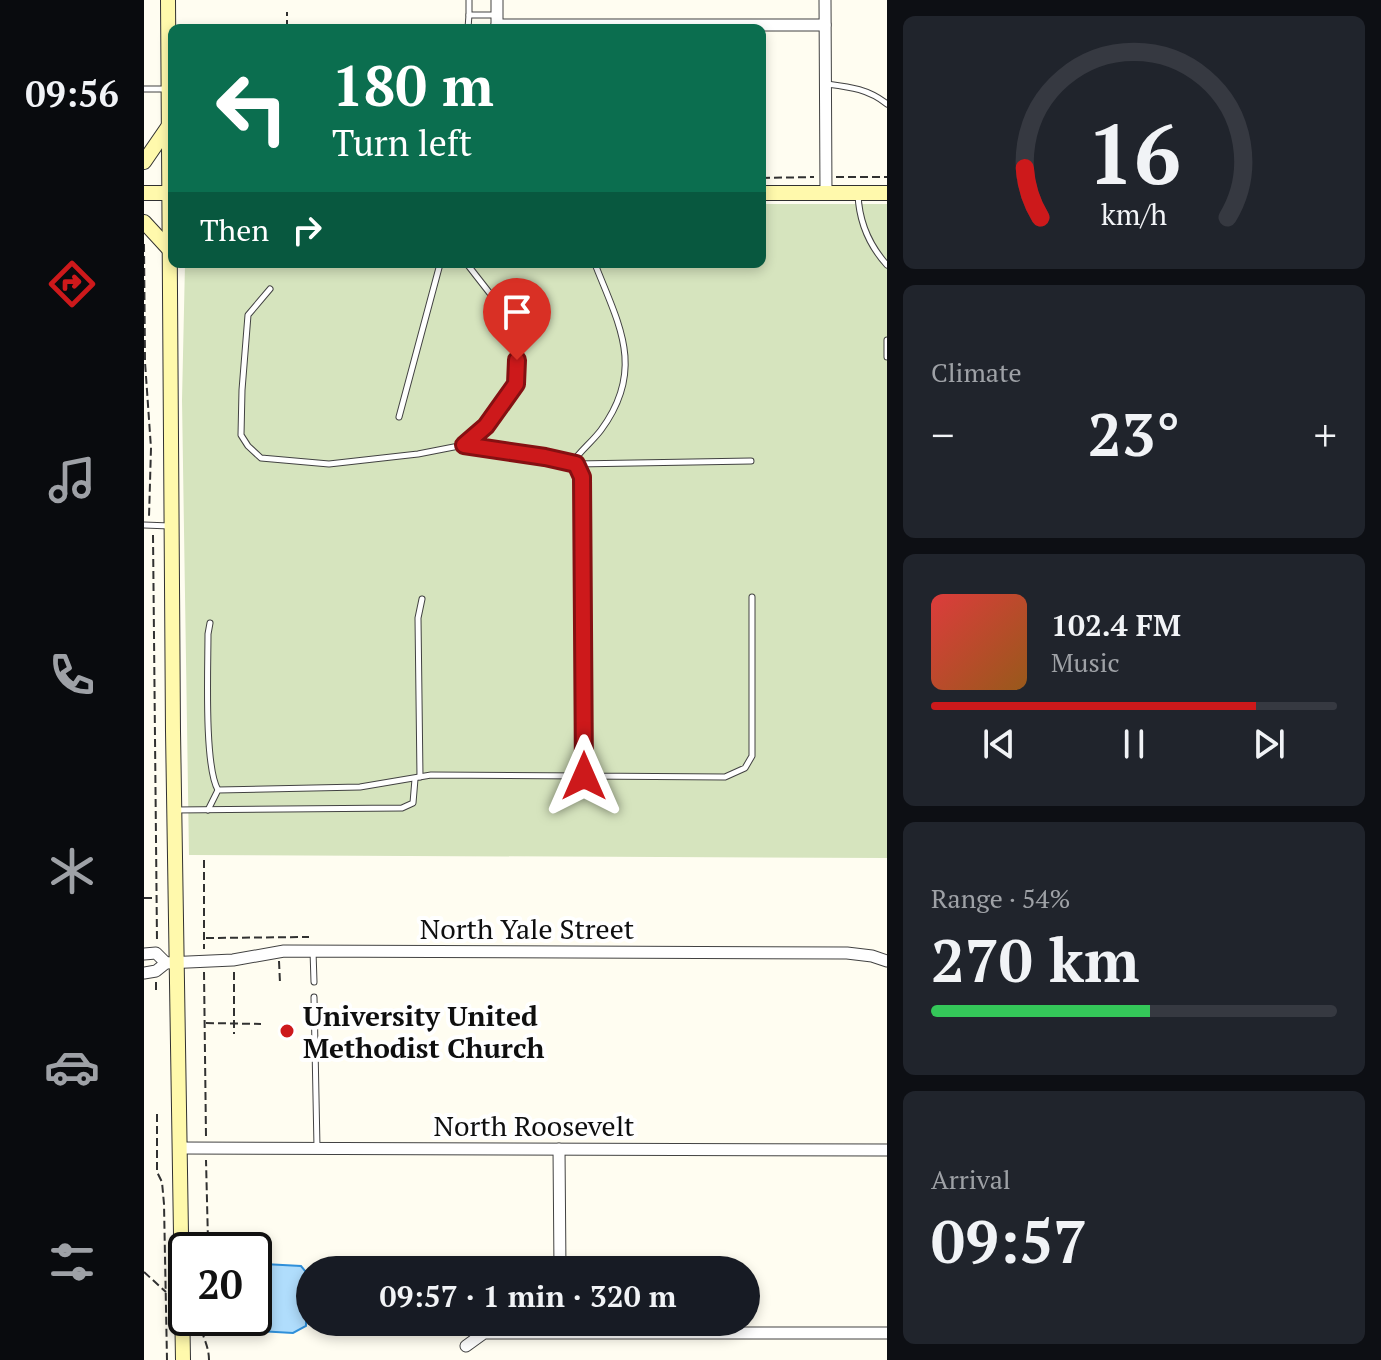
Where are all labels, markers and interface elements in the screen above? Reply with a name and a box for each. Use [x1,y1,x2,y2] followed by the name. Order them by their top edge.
[332,48,494,122] text: 180 m
[200,56,304,160] icon: left
[25,70,119,117] text: 09:56
[1087,98,1181,208] text: 16
[332,119,472,166] text: Turn left
[1101,196,1167,234] text: km/h
[285,208,329,252] icon: right
[200,210,269,250] text: Then
[44,256,100,312] icon: directions
[483,278,551,360] pin
[495,290,539,334] icon: arrive
[931,355,1022,389] text: Climate
[1088,394,1180,473] text: 23°
[931,405,954,464] text: −
[1314,405,1337,464] text: +
[44,452,100,508] icon: music
[1051,605,1181,645] text: 102.4 FM
[1051,645,1120,679] text: Music
[44,647,100,703] icon: phone
[977,722,1021,766] icon: previous
[1112,722,1156,766] icon: pause
[1247,722,1291,766] icon: next
[542,734,626,818] position arrow
[44,843,100,899] icon: climate
[931,881,1070,915] text: Range · 54%
[420,910,635,947] street label: North Yale Street
[931,920,1139,999] text: 270 km
[303,997,544,1066] place label: University United Methodist Church
[278,1022,296,1040] marker: University United Methodist Church
[44,1039,100,1095] icon: car
[434,1107,635,1144] street label: North Roosevelt
[931,1162,1011,1196] text: Arrival
[931,1201,1087,1280] text: 09:57
[168,1232,272,1336] speed limit sign: 20
[44,1234,100,1290] icon: filters
[380,1276,676,1316] text: 09:57 · 1 min · 320 m

